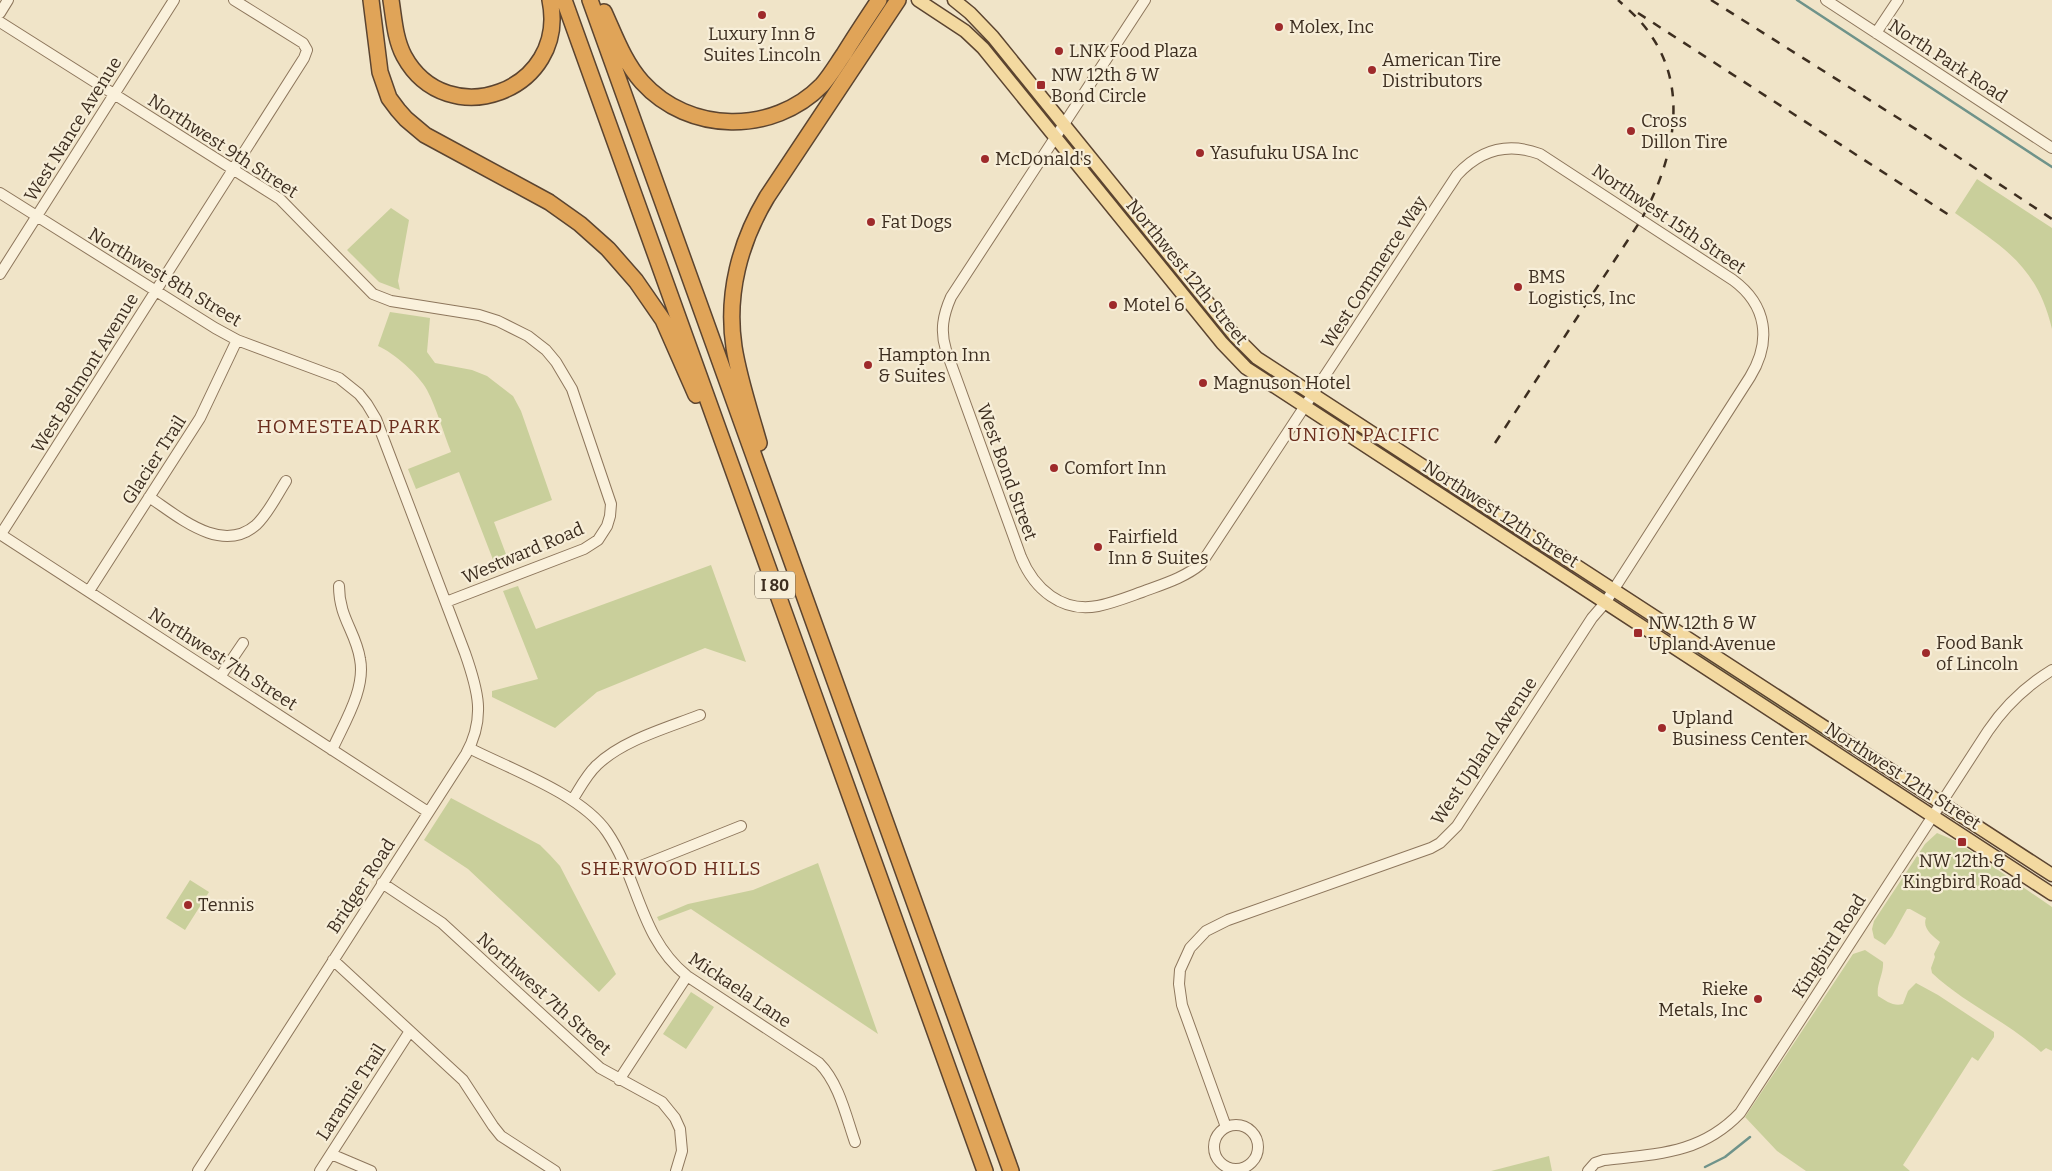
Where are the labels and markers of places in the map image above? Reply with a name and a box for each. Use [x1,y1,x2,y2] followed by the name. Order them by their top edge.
[756,9,768,21] marker: Luxury Inn & Suites Lincoln
[1289,16,1374,38] place label: Molex, Inc
[1273,21,1285,33] marker: Molex, Inc
[703,23,821,66] place label: Luxury Inn & Suites Lincoln
[1069,40,1198,62] place label: LNK Food Plaza
[1053,45,1065,57] marker: LNK Food Plaza
[1382,49,1501,92] place label: American Tire Distributors
[1051,64,1160,107] place label: NW 12th & W Bond Circle
[1366,64,1378,76] marker: American Tire Distributors
[1035,79,1047,91] marker: NW 12th & W Bond Circle
[1641,110,1728,153] place label: Cross Dillon Tire
[1625,125,1637,137] marker: Cross Dillon Tire
[1210,142,1359,164] place label: Yasufuku USA Inc
[1194,147,1206,159] marker: Yasufuku USA Inc
[995,148,1092,170] place label: McDonald's
[979,153,991,165] marker: McDonald's
[881,211,952,233] place label: Fat Dogs
[865,216,877,228] marker: Fat Dogs
[1528,266,1636,309] place label: BMS Logistics, Inc
[1512,281,1524,293] marker: BMS Logistics, Inc
[1123,294,1185,316] place label: Motel 6
[1107,299,1119,311] marker: Motel 6
[878,344,991,387] place label: Hampton Inn & Suites
[862,359,874,371] marker: Hampton Inn & Suites
[1213,372,1351,394] place label: Magnuson Hotel
[1197,377,1209,389] marker: Magnuson Hotel
[1064,457,1167,479] place label: Comfort Inn
[1048,462,1060,474] marker: Comfort Inn
[1108,526,1209,569] place label: Fairfield Inn & Suites
[1092,541,1104,553] marker: Fairfield Inn & Suites
[1648,612,1776,655] place label: NW 12th & W Upland Avenue
[1632,627,1644,639] marker: NW 12th & W Upland Avenue
[1936,632,2024,675] place label: Food Bank of Lincoln
[1920,647,1932,659] marker: Food Bank of Lincoln
[1672,707,1807,750] place label: Upland Business Center
[1656,722,1668,734] marker: Upland Business Center
[1956,836,1968,848] marker: NW 12th & Kingbird Road
[1903,850,2022,893] place label: NW 12th & Kingbird Road
[198,894,254,916] place label: Tennis
[182,899,194,911] marker: Tennis
[1658,978,1748,1021] place label: Rieke Metals, Inc
[1752,993,1764,1005] marker: Rieke Metals, Inc

